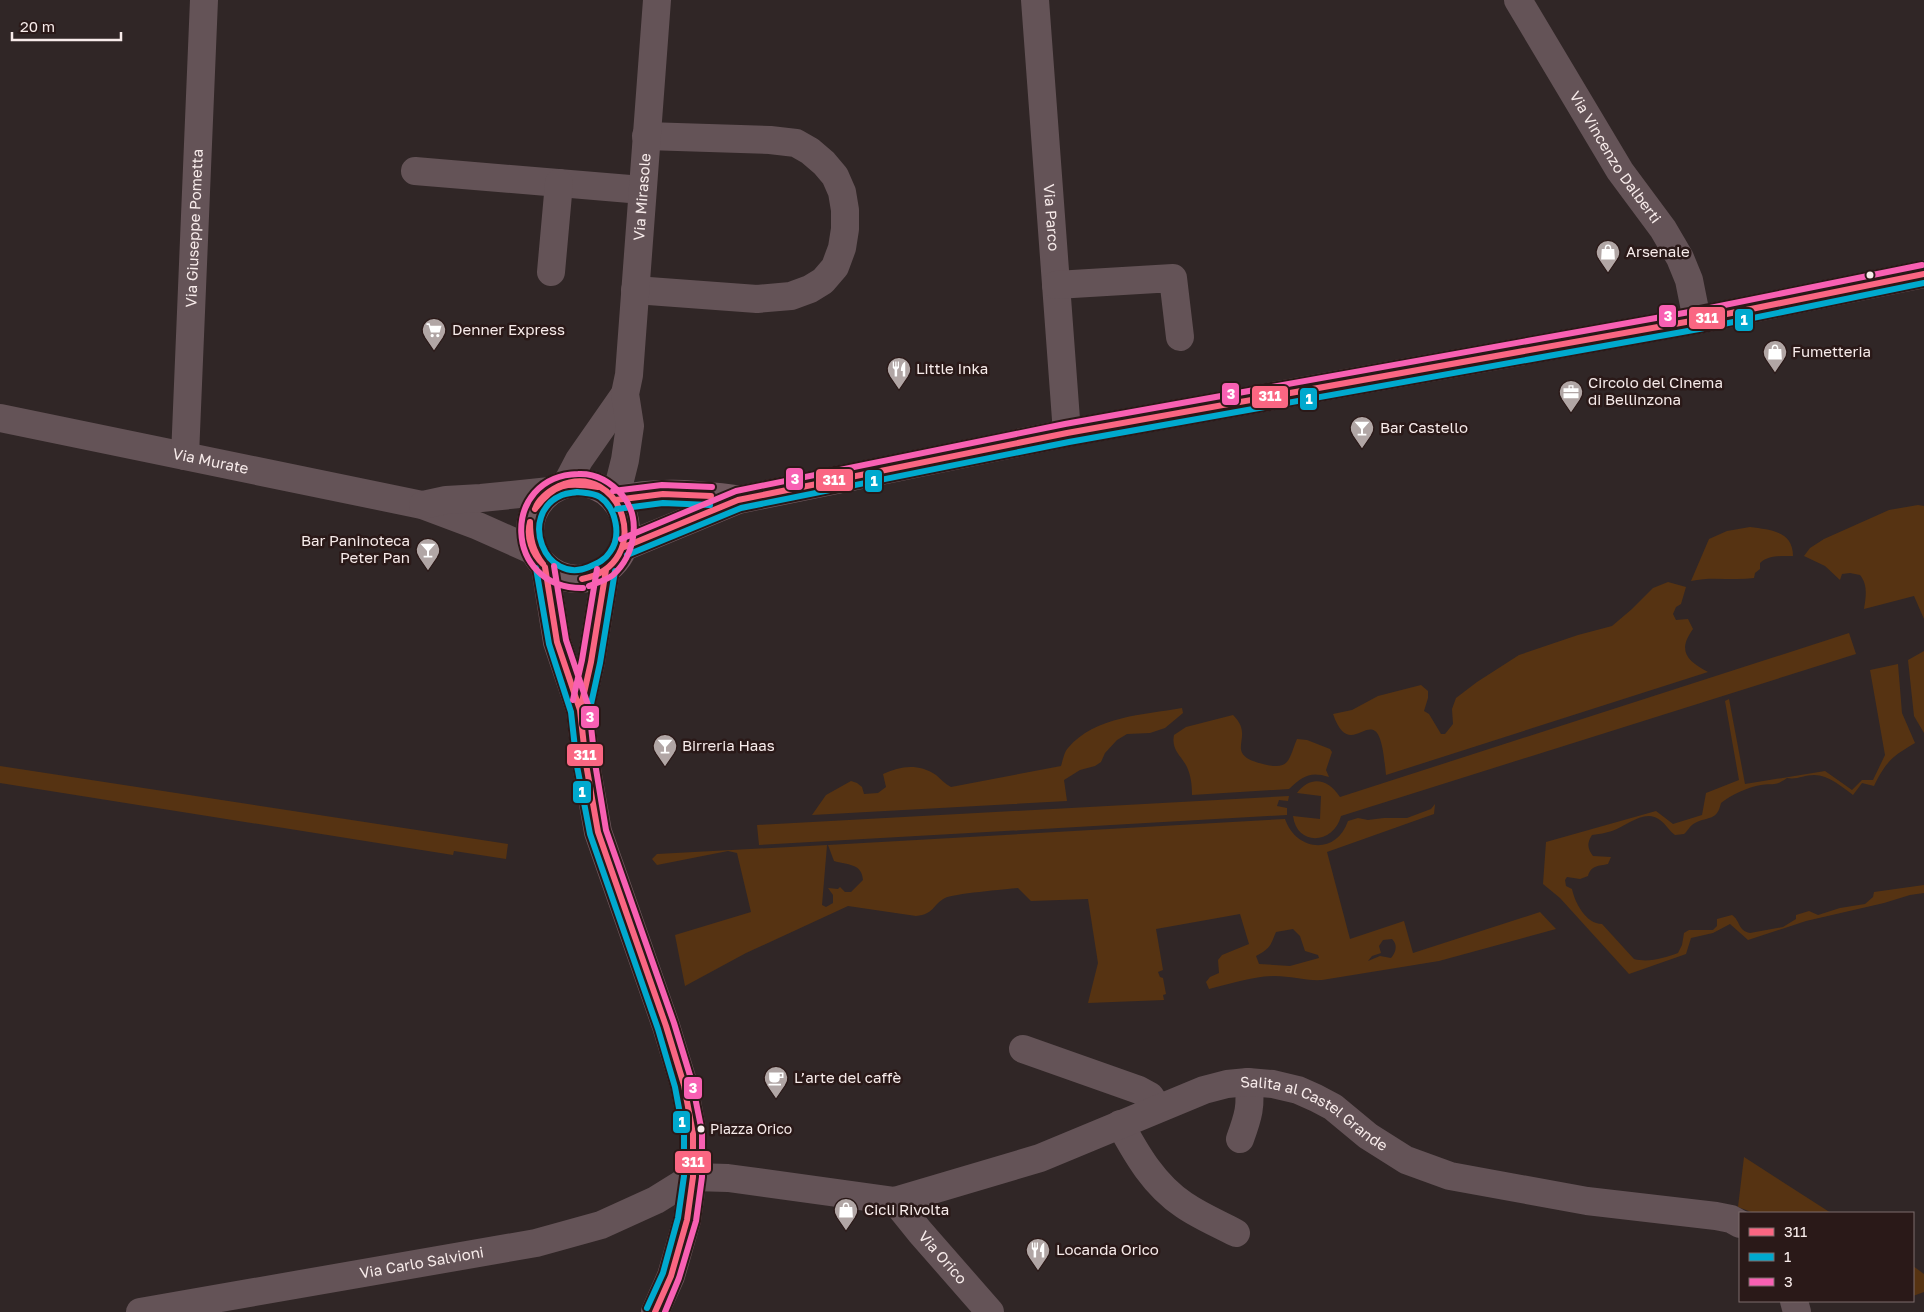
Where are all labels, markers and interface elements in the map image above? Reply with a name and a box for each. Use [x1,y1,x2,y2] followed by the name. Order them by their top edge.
[12,10,121,42] scale bar
[20,17,55,35] text: 20 m
[1566,88,1666,226] street label: Via Vincenzo Dalberti
[181,149,206,308] street label: Via Giuseppe Pometta
[629,152,654,241] street label: Via Mirasole
[1041,183,1064,252] street label: Via Parco
[1595,239,1621,273] shop icon: Arsenale
[1626,242,1690,260] place label: Arsenale
[1865,270,1875,280] unlabelled marker
[1658,304,1677,328] line badge: 3
[1688,306,1726,330] line badge: 311
[1664,307,1672,324] text: 3
[1734,308,1754,332] line badge: 1
[1696,309,1718,326] text: 311
[1740,311,1748,328] text: 1
[421,317,447,351] supermarket icon: Denner Express
[452,320,565,338] place label: Denner Express
[1762,339,1788,373] shop icon: Fumetteria
[1792,342,1871,360] place label: Fumetteria
[886,356,912,390] restaurant icon: Little Inka
[916,359,988,377] place label: Little Inka
[1588,373,1723,408] place label: Circolo del Cinema di Bellinzona
[1558,379,1584,413] office icon: Circolo del Cinema di Bellinzona
[1221,382,1240,406] line badge: 3
[1227,385,1235,402] text: 3
[1251,385,1289,409] line badge: 311
[1259,387,1281,404] text: 311
[1299,387,1318,411] line badge: 1
[1305,390,1313,407] text: 1
[1349,415,1375,449] bar icon: Bar Castello
[1380,418,1468,436] place label: Bar Castello
[171,444,251,477] street label: Via Murate
[785,467,804,491] line badge: 3
[815,468,854,492] line badge: 311
[864,469,883,493] line badge: 1
[791,470,799,487] text: 3
[823,471,845,488] text: 311
[870,472,878,489] text: 1
[301,531,410,566] place label: Bar Paninoteca Peter Pan
[415,537,441,571] bar icon: Bar Paninoteca Peter Pan
[580,705,600,729] line badge: 3
[586,708,594,725] text: 3
[652,733,678,767] bar icon: Birreria Haas
[682,736,775,754] place label: Birreria Haas
[566,743,604,767] line badge: 311
[574,746,596,763] text: 311
[572,780,592,804] line badge: 1
[578,783,586,800] text: 1
[763,1065,789,1099] cafe icon: L’arte del caffè
[794,1068,901,1086] place label: L’arte del caffè
[1239,1072,1392,1154] street label: Salita al Castel Grande
[683,1076,703,1100] line badge: 3
[689,1079,697,1096] text: 3
[672,1110,691,1134] line badge: 1
[678,1113,686,1130] text: 1
[710,1120,792,1137] place label: Piazza Orico
[696,1124,706,1134] marker: Piazza Orico
[674,1150,712,1174] line badge: 311
[682,1153,704,1170] text: 311
[833,1197,859,1231] shop icon: Cicli Rivolta
[864,1200,949,1218] place label: Cicli Rivolta
[1739,1212,1914,1302] legend
[1784,1222,1807,1240] text: 311
[915,1227,971,1287] street label: Via Orico
[1025,1237,1051,1271] restaurant icon: Locanda Orico
[1056,1240,1159,1258] place label: Locanda Orico
[358,1242,485,1282] street label: Via Carlo Salvioni
[1784,1247,1791,1265] text: 1
[1784,1272,1793,1290] text: 3

